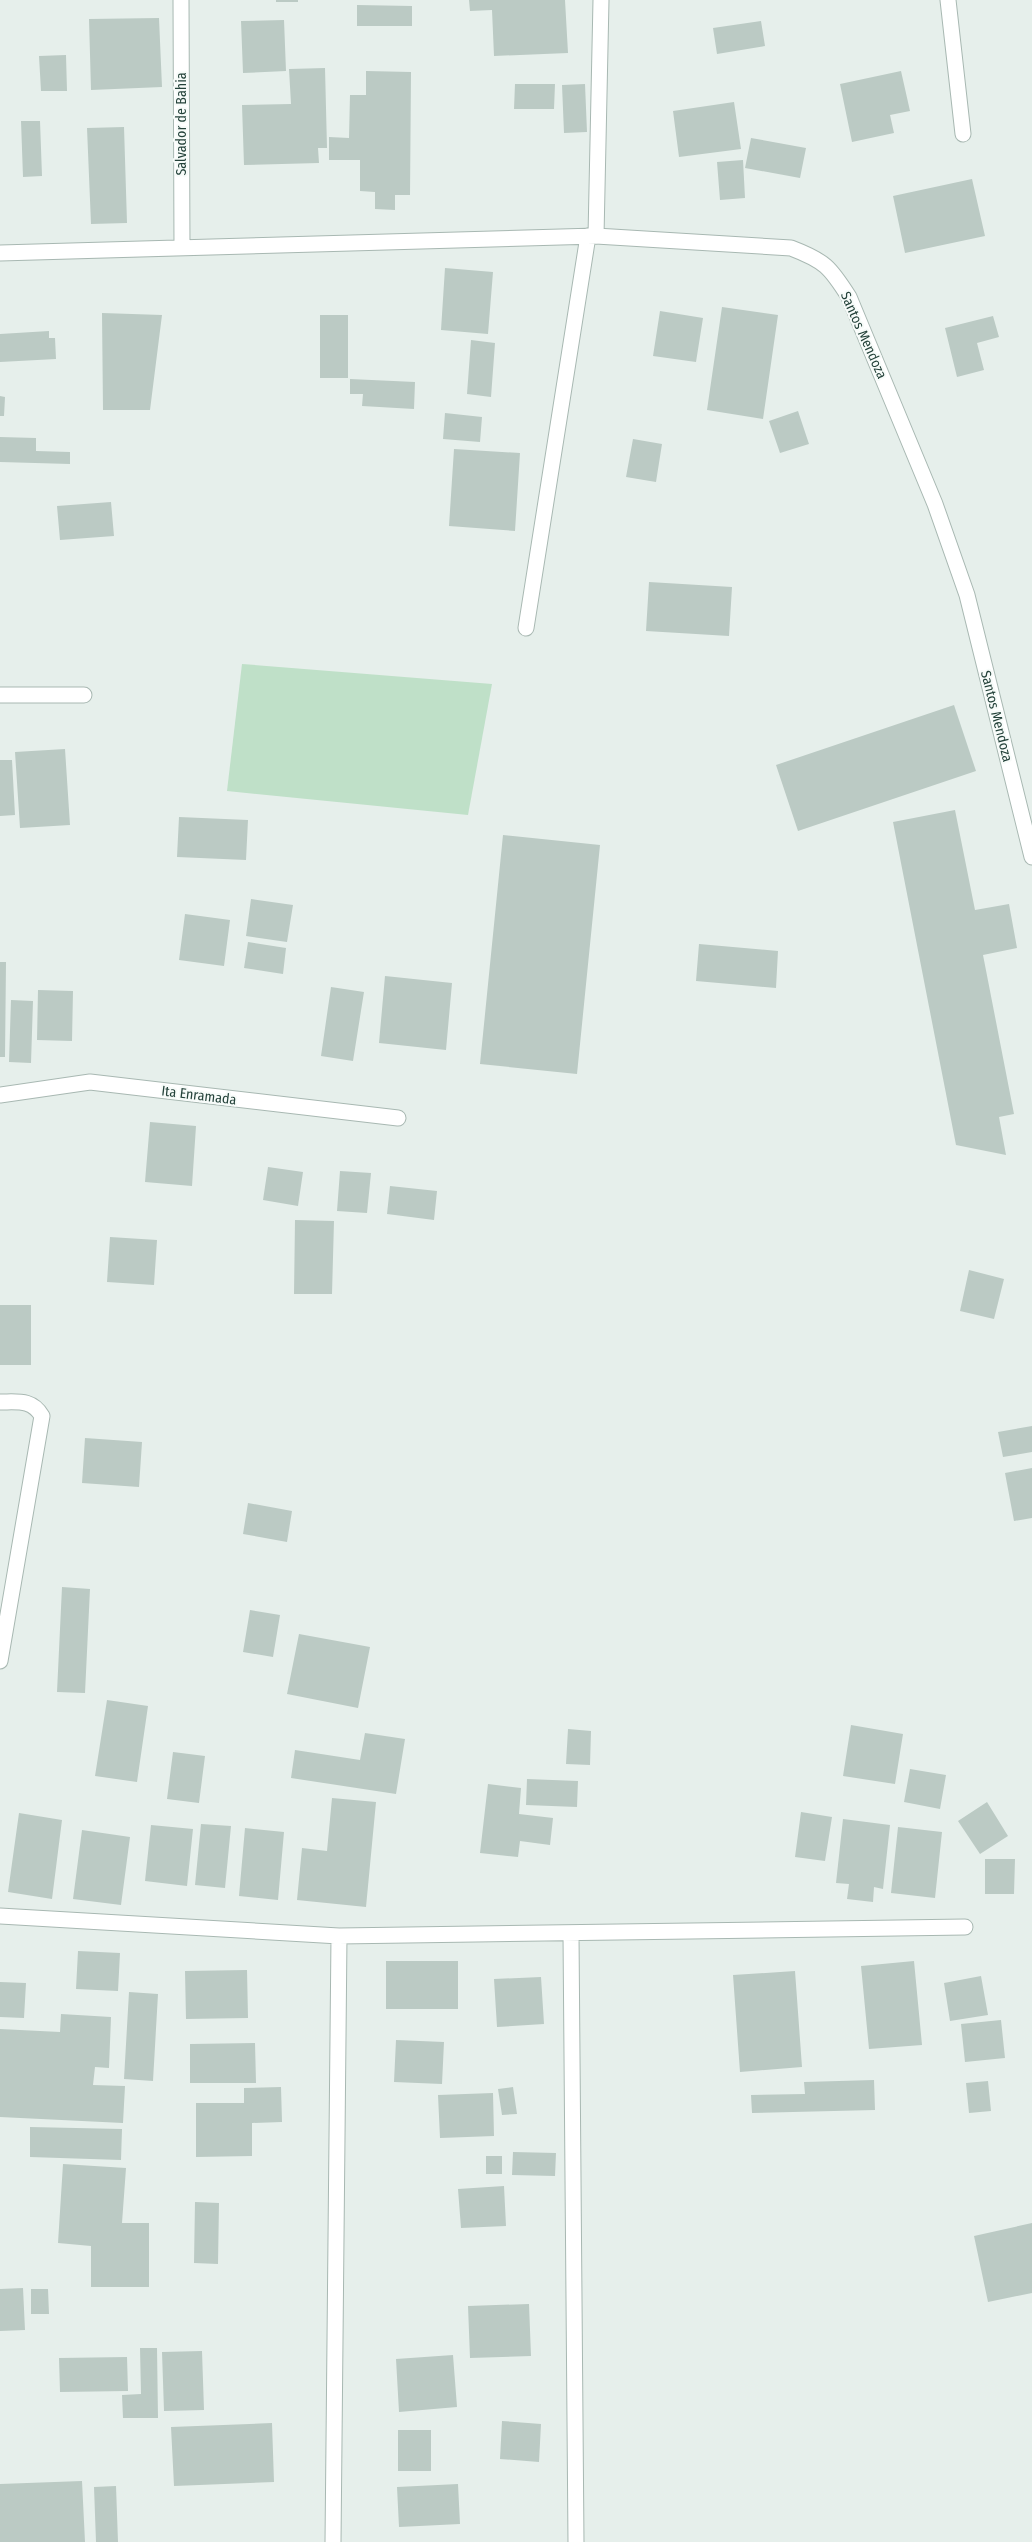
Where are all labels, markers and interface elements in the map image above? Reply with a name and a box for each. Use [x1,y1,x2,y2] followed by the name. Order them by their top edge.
[173,72,190,176] street label: Salvador de Bahia
[837,289,890,381] street label: Santos Mendoza
[977,669,1016,764] street label: Santos Mendoza
[160,1082,238,1109] street label: Ita Enramada

